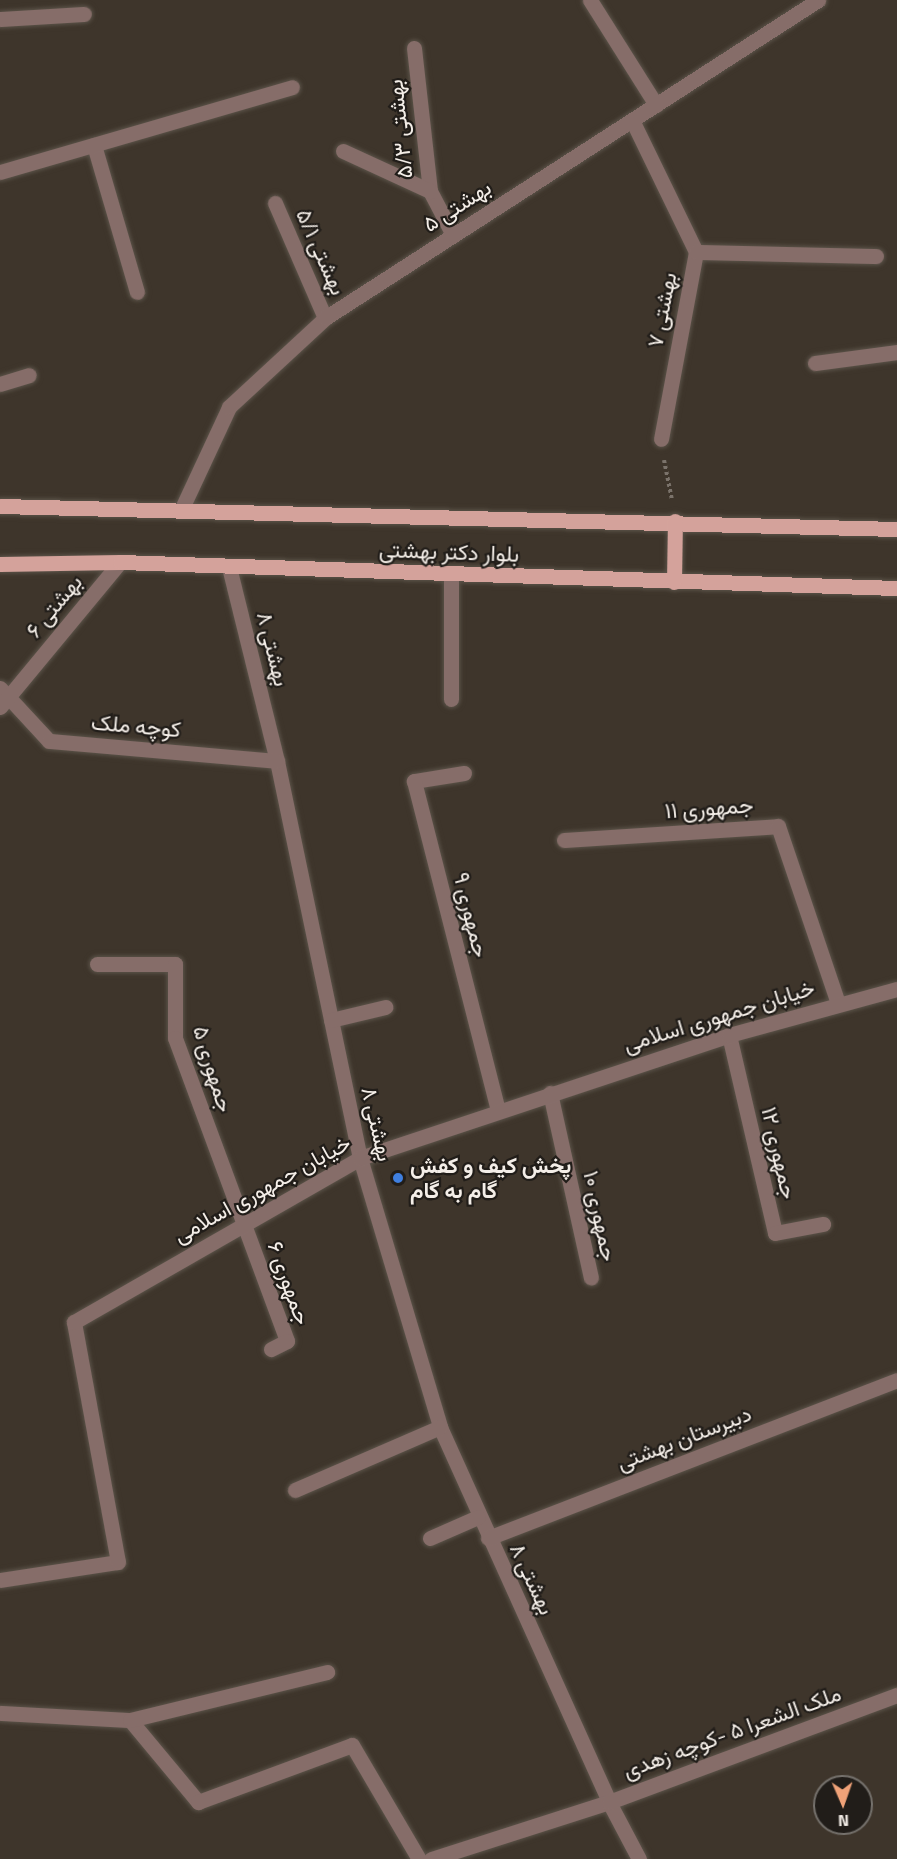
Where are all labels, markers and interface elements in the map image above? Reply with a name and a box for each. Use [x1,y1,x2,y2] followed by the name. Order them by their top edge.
[382,78,418,180] street label: بهشتی ۵/۳
[418,174,496,238] street label: بهشتی ۵
[290,205,352,299] street label: بهشتی ۵/۱
[642,270,682,350] street label: بهشتی ۷
[378,536,520,568] street label: بلوار دکتر بهشتی
[20,569,88,643] street label: بهشتی ۶
[251,609,295,689] street label: بهشتی ۸
[90,709,182,743] street label: کوچه ملک
[664,792,754,824] street label: جمهوری ۱۱
[448,870,494,960] street label: جمهوری ۹
[620,974,818,1058] street label: خیابان جمهوری اسلامی
[187,1023,239,1115] street label: جمهوری ۵
[356,1084,398,1164] street label: بهشتی ۸
[756,1104,802,1202] street label: جمهوری ۱۲
[169,1129,355,1249] street label: خیابان جمهوری اسلامی
[410,1152,571,1204] place label: پخش کیف و کفش گام به گام
[578,1168,622,1264] street label: جمهوری ۱۰
[391,1171,405,1185] marker: پخش کیف و کفش گام به گام
[262,1238,316,1328] street label: جمهوری ۶
[613,1400,755,1476] street label: دبیرستان بهشتی
[504,1539,560,1619] street label: بهشتی ۸
[619,1680,845,1784] street label: ملک الشعرا ۵ -کوچه زهدی
[813,1775,873,1835] north arrow
[838,1809,850,1833] text: N

